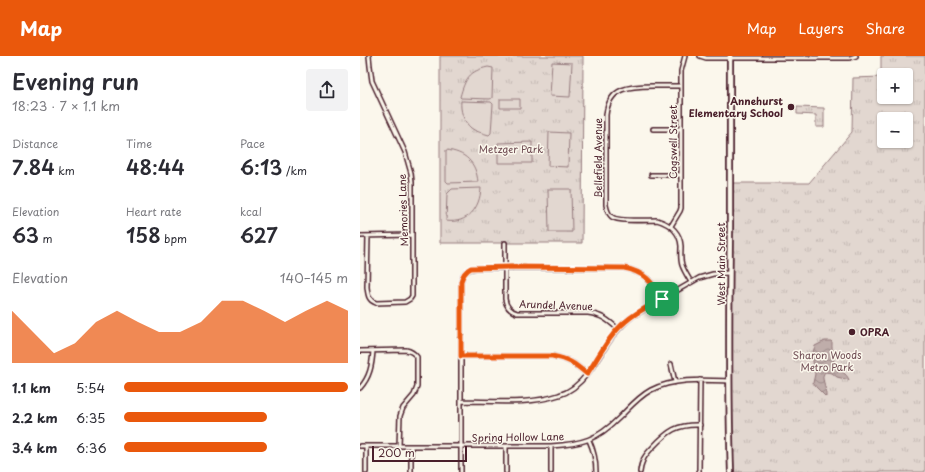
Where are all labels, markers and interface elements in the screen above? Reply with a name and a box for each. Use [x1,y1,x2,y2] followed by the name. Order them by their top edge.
[20,14,62,42] text: Map
[747,18,777,39] text: Map
[799,18,844,39] text: Layers
[866,18,905,39] text: Share
[12,64,139,97] text: Evening run
[877,68,913,148] map controls
[877,68,913,104] button: +
[306,69,348,111] button: share
[689,93,783,120] place label: Annehurst Elementary School
[12,96,120,115] text: 18:23 · 7 × 1.1 km
[786,102,796,112] marker: Annehurst Elementary School
[665,105,680,179] street label: Cogswell Street
[877,112,913,148] button: −
[590,117,605,198] street label: Bellefield Avenue
[12,135,58,152] text: Distance
[126,135,152,152] text: Time
[240,135,265,152] text: Pace
[479,141,543,156] park label: Metzger Park
[12,152,55,182] text: 7.84
[126,152,185,182] text: 48:44
[240,152,282,182] text: 6:13
[55,162,75,179] text: km
[282,162,307,179] text: /km
[394,173,411,247] street label: Memories Lane
[12,203,59,220] text: Elevation
[126,203,182,220] text: Heart rate
[240,203,262,220] text: kcal
[12,220,39,250] text: 63
[126,220,161,250] text: 158
[240,220,278,250] text: 627
[713,222,728,306] street label: West Main Street
[39,230,53,247] text: m
[161,230,187,247] text: bpm
[12,268,68,287] text: Elevation
[280,268,348,287] text: 140–145 m
[645,282,679,316] pin
[651,288,673,310] icon: arrive
[519,296,594,313] street label: Arundel Avenue
[860,324,890,339] place label: OPRA
[847,327,857,337] marker: OPRA
[792,347,862,374] park label: Sharon Woods Metro Park
[12,378,51,397] text: 1.1 km
[76,378,105,397] text: 5:54
[12,408,58,427] text: 2.2 km
[76,408,105,427] text: 6:35
[472,428,565,445] street label: Spring Hollow Lane
[12,438,57,457] text: 3.4 km
[76,438,107,457] text: 6:36
[372,444,467,463] scale bar
[378,444,415,461] text: 200 m

